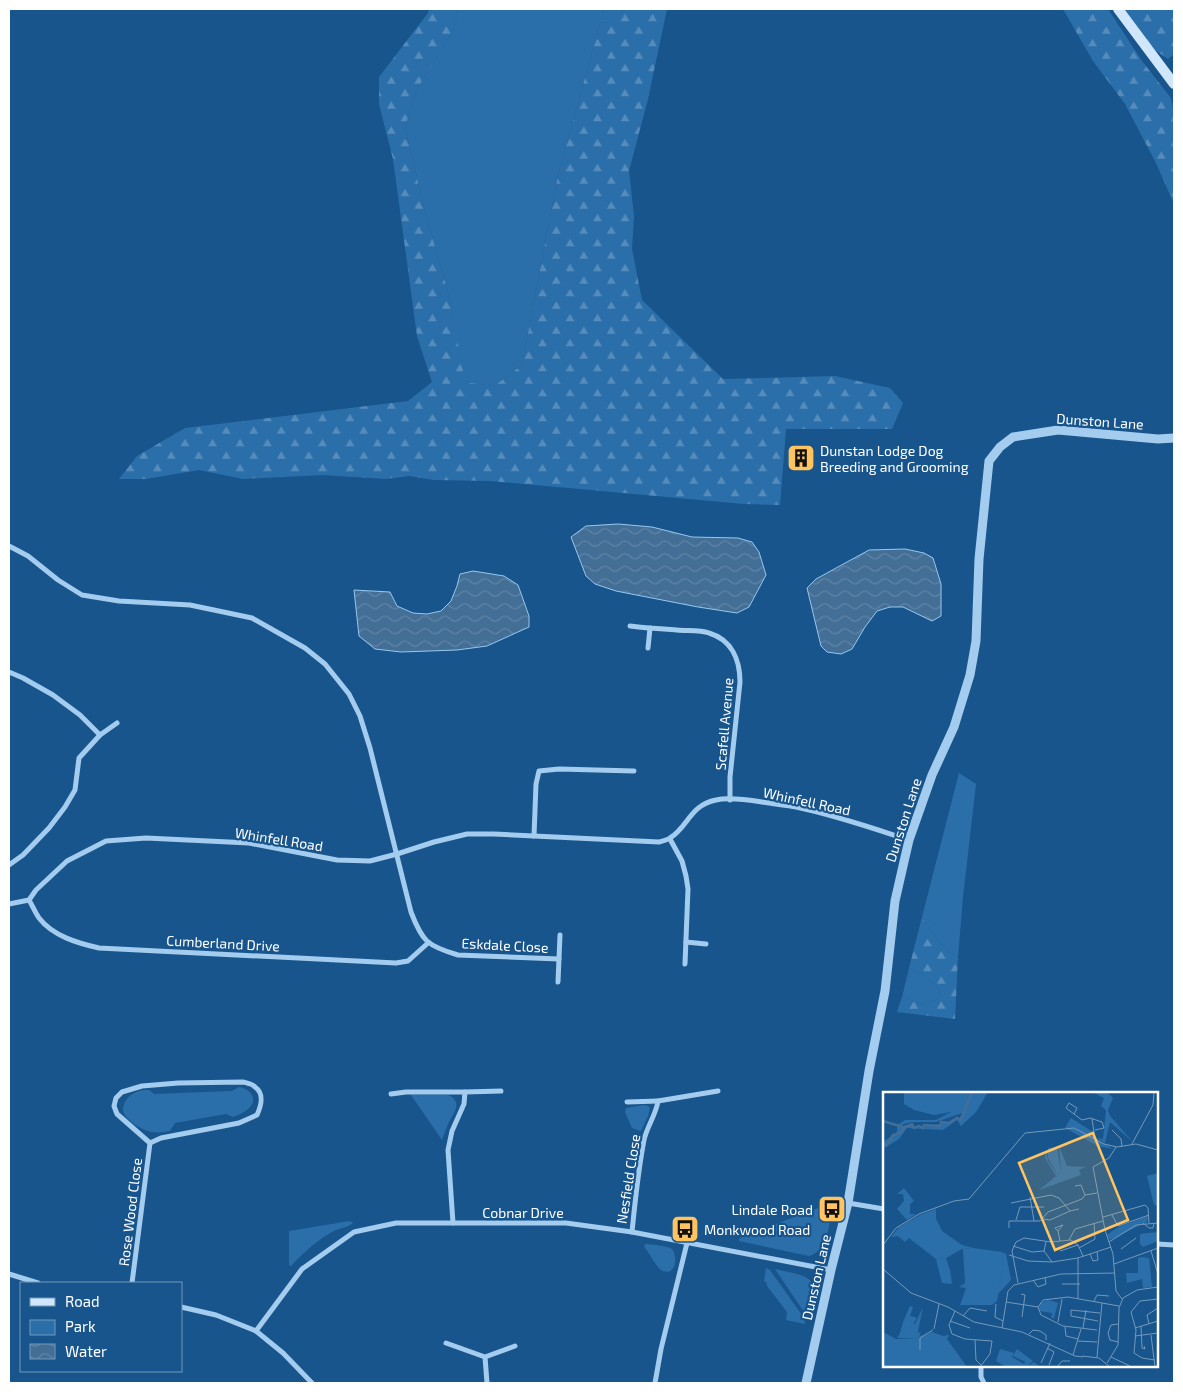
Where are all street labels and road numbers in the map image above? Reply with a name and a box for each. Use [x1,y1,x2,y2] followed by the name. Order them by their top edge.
[1056,409,1144,433] street label: Dunston Lane
[711,677,737,771] street label: Scafell Avenue
[881,776,925,864] street label: Dunston Lane
[762,783,852,819] street label: Whinfell Road
[234,824,324,854] street label: Whinfell Road
[166,932,280,954] street label: Cumberland Drive
[461,934,549,956] street label: Eskdale Close
[613,1133,643,1225] street label: Nesfield Close
[115,1157,145,1267] street label: Rose Wood Close
[482,1204,564,1221] street label: Cobnar Drive
[798,1232,834,1322] street label: Dunston Lane

